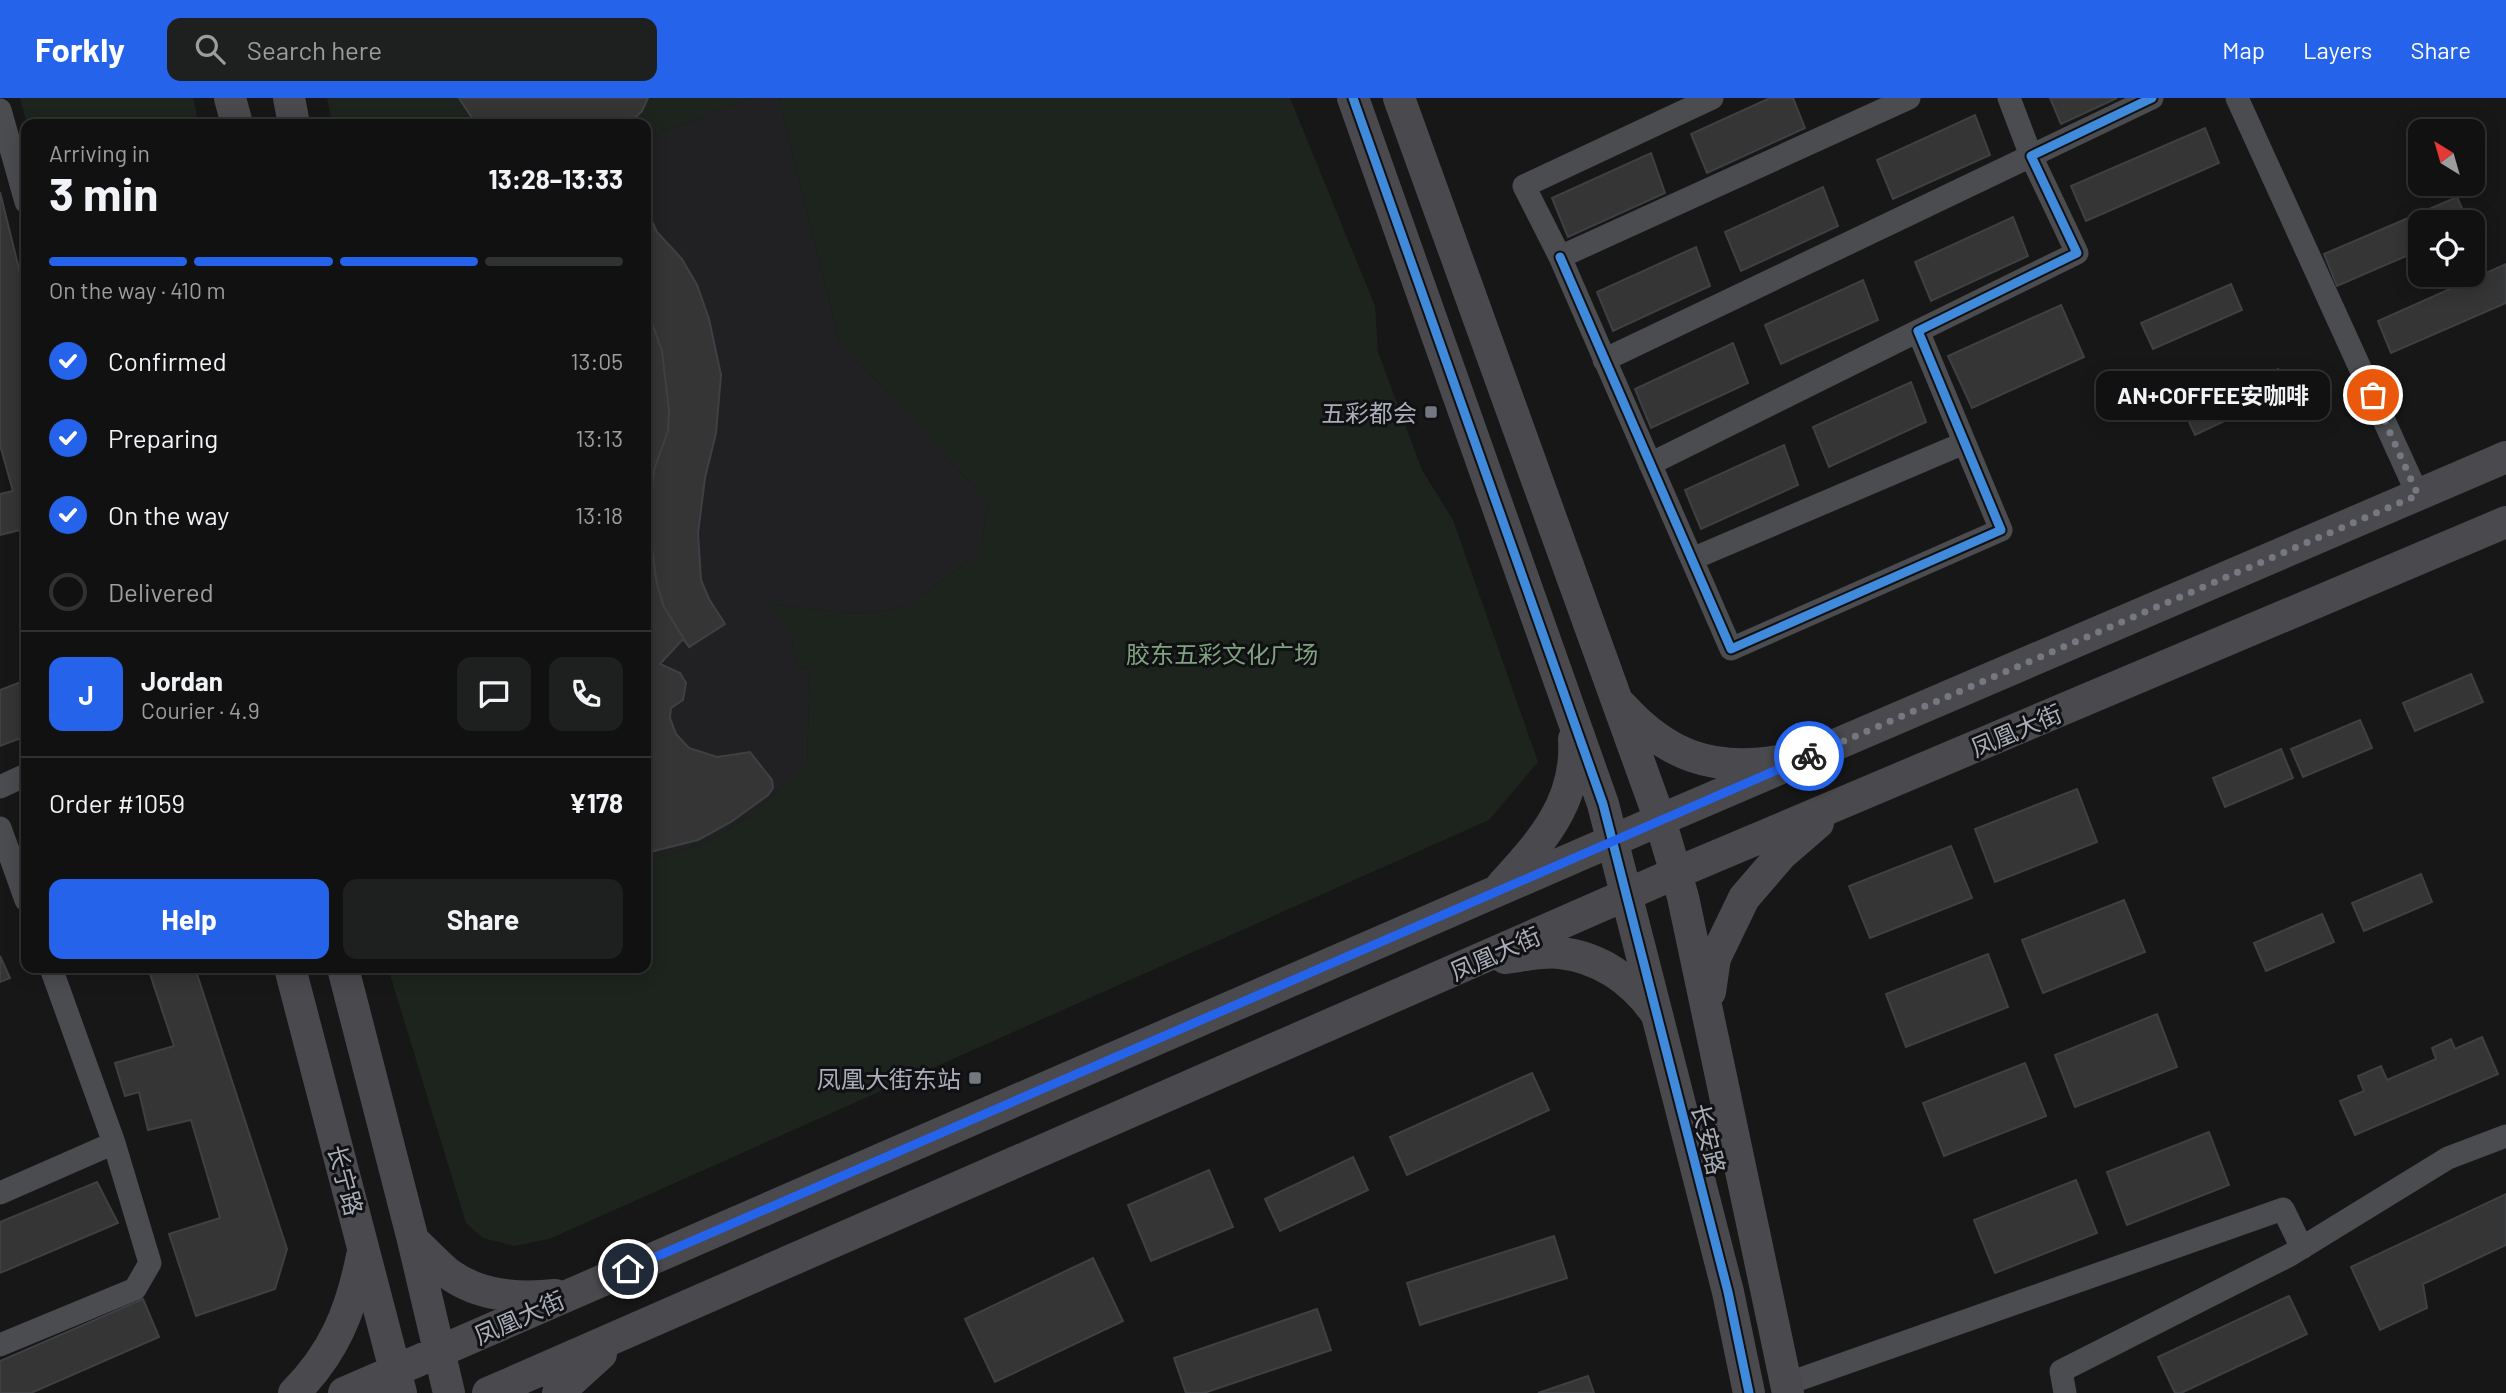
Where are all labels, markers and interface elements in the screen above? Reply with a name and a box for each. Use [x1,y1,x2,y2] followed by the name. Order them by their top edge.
[167,18,657,81] search box
[35,29,125,69] text: Forkly
[191,30,229,68] icon: search
[247,34,382,65] text: Search here
[2222,35,2265,64] text: Map
[2303,35,2372,64] text: Layers
[2410,35,2471,64] text: Share
[2408,119,2485,196] north arrow
[2408,119,2485,287] map controls
[49,139,150,167] text: Arriving in
[489,163,623,194] text: 13:28–13:33
[49,165,158,220] text: 3 min
[2408,210,2485,287] button: locate
[49,276,226,304] text: On the way · 410 m
[49,342,87,380] icon: check
[108,345,227,376] text: Confirmed
[570,347,623,375] text: 13:05
[2343,365,2403,425] pin
[2096,370,2331,420] callout: AN+COFFEE安咖啡
[2354,376,2392,414] icon: bag
[2117,381,2309,409] text: AN+COFFEE安咖啡
[1321,398,1417,427] place label: 五彩都会
[1423,404,1439,420] marker: 五彩都会
[49,419,87,457] icon: check
[108,422,218,453] text: Preparing
[575,424,623,452] text: 13:13
[49,496,87,534] icon: check
[108,499,229,530] text: On the way
[575,501,623,529] text: 13:18
[108,576,214,607] text: Delivered
[1126,639,1318,668] park label: 胶东五彩文化广场
[457,657,531,731] button: chat
[549,657,623,731] button: phone
[141,665,223,696] text: Jordan
[78,679,94,710] text: J
[141,696,260,724] text: Courier · 4.9
[1966,698,2066,762] street label: 凤凰大街
[1774,721,1844,791] courier
[1790,737,1828,775] icon: bike
[49,787,185,818] text: Order #1059
[569,787,623,818] text: ¥178
[49,879,329,959] button: Help
[343,879,623,959] button: Share
[1445,920,1545,986] street label: 凤凰大街
[817,1064,961,1093] place label: 凤凰大街东站
[967,1070,983,1086] marker: 凤凰大街东站
[1686,1101,1732,1177] street label: 长安路
[323,1141,369,1219] street label: 长宁路
[598,1239,658,1299] pin
[609,1250,647,1288] icon: home
[469,1284,569,1350] street label: 凤凰大街

